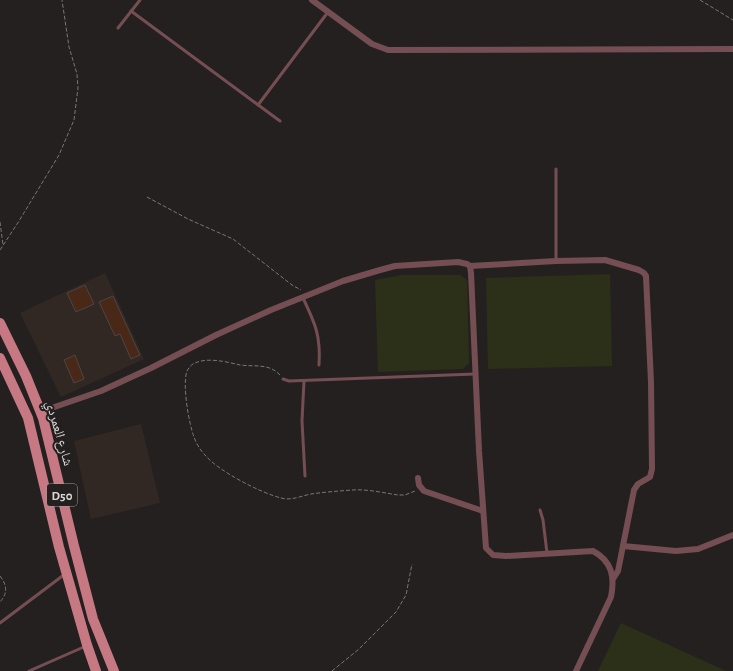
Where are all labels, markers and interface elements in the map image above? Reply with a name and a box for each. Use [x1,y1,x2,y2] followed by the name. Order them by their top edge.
[40,399,75,468] street label: شارع العمردي
[47,484,77,506] road number: D50

